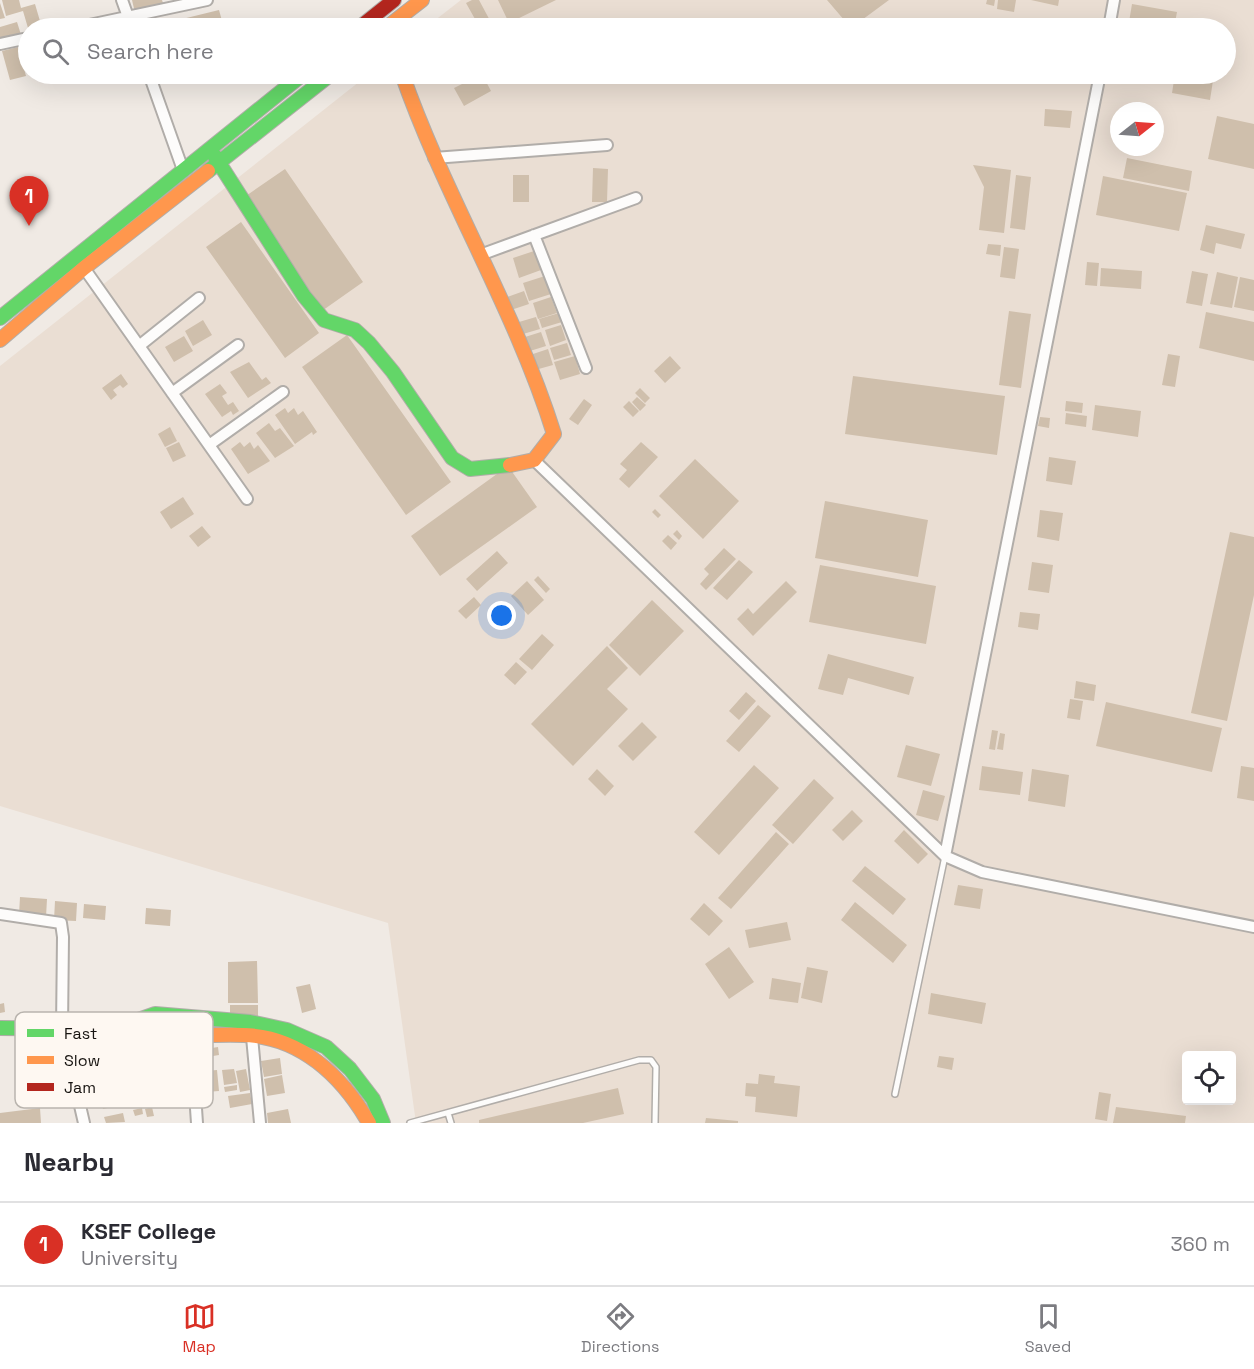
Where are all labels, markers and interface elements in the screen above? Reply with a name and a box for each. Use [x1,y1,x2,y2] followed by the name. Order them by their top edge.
[18,18,1236,84] search box
[39,35,72,68] icon: search
[87,37,214,65] text: Search here
[1110,102,1164,156] north arrow
[9,176,48,226] pin: 1
[487,601,516,630] your location
[15,1012,213,1108] legend
[64,1023,97,1044] text: Fast
[64,1050,100,1071] text: Slow
[1182,1051,1236,1105] map controls
[1182,1051,1236,1105] button: locate
[64,1077,96,1098] text: Jam
[24,1145,114,1179] text: Nearby
[81,1217,216,1245] text: KSEF College
[39,1231,48,1257] text: 1
[1171,1231,1230,1257] text: 360 m
[81,1245,178,1271] text: University
[183,1300,216,1357] tab: Map
[581,1300,660,1357] tab: Directions
[1025,1300,1071,1357] tab: Saved

